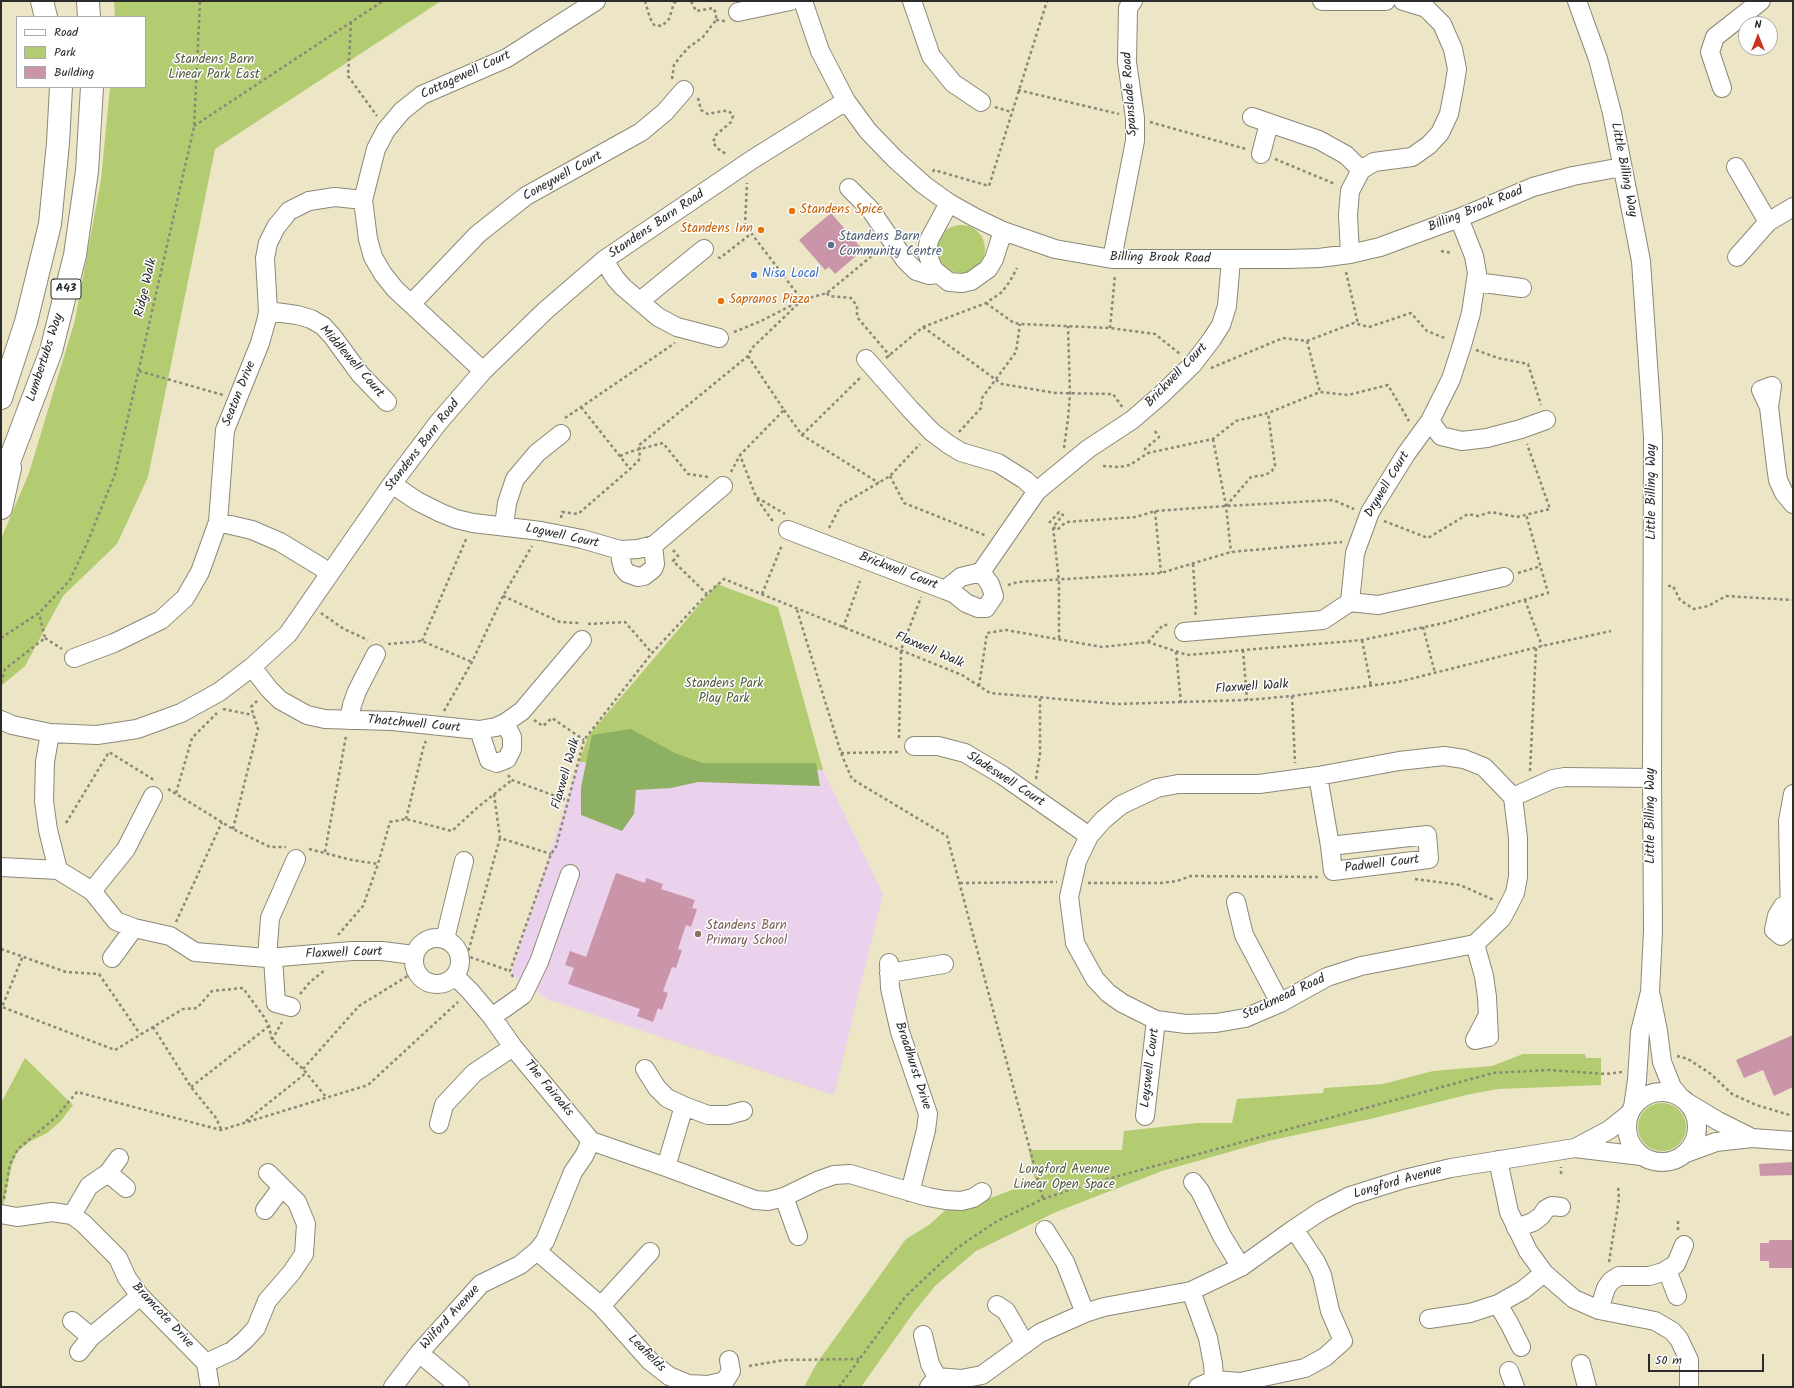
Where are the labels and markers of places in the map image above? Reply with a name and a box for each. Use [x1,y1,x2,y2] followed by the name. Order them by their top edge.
[800,203,883,219] place label: Standens Spice
[787,206,797,216] marker: Standens Spice
[680,222,753,238] place label: Standens Inn
[756,225,766,235] marker: Standens Inn
[839,230,942,261] place label: Standens Barn Community Centre
[826,240,836,250] marker: Standens Barn Community Centre
[762,267,819,283] place label: Nisa Local
[749,270,759,280] marker: Nisa Local
[729,293,810,309] place label: Sapranos Pizza
[716,296,726,306] marker: Sapranos Pizza
[706,919,787,950] place label: Standens Barn Primary School
[693,929,703,939] marker: Standens Barn Primary School

